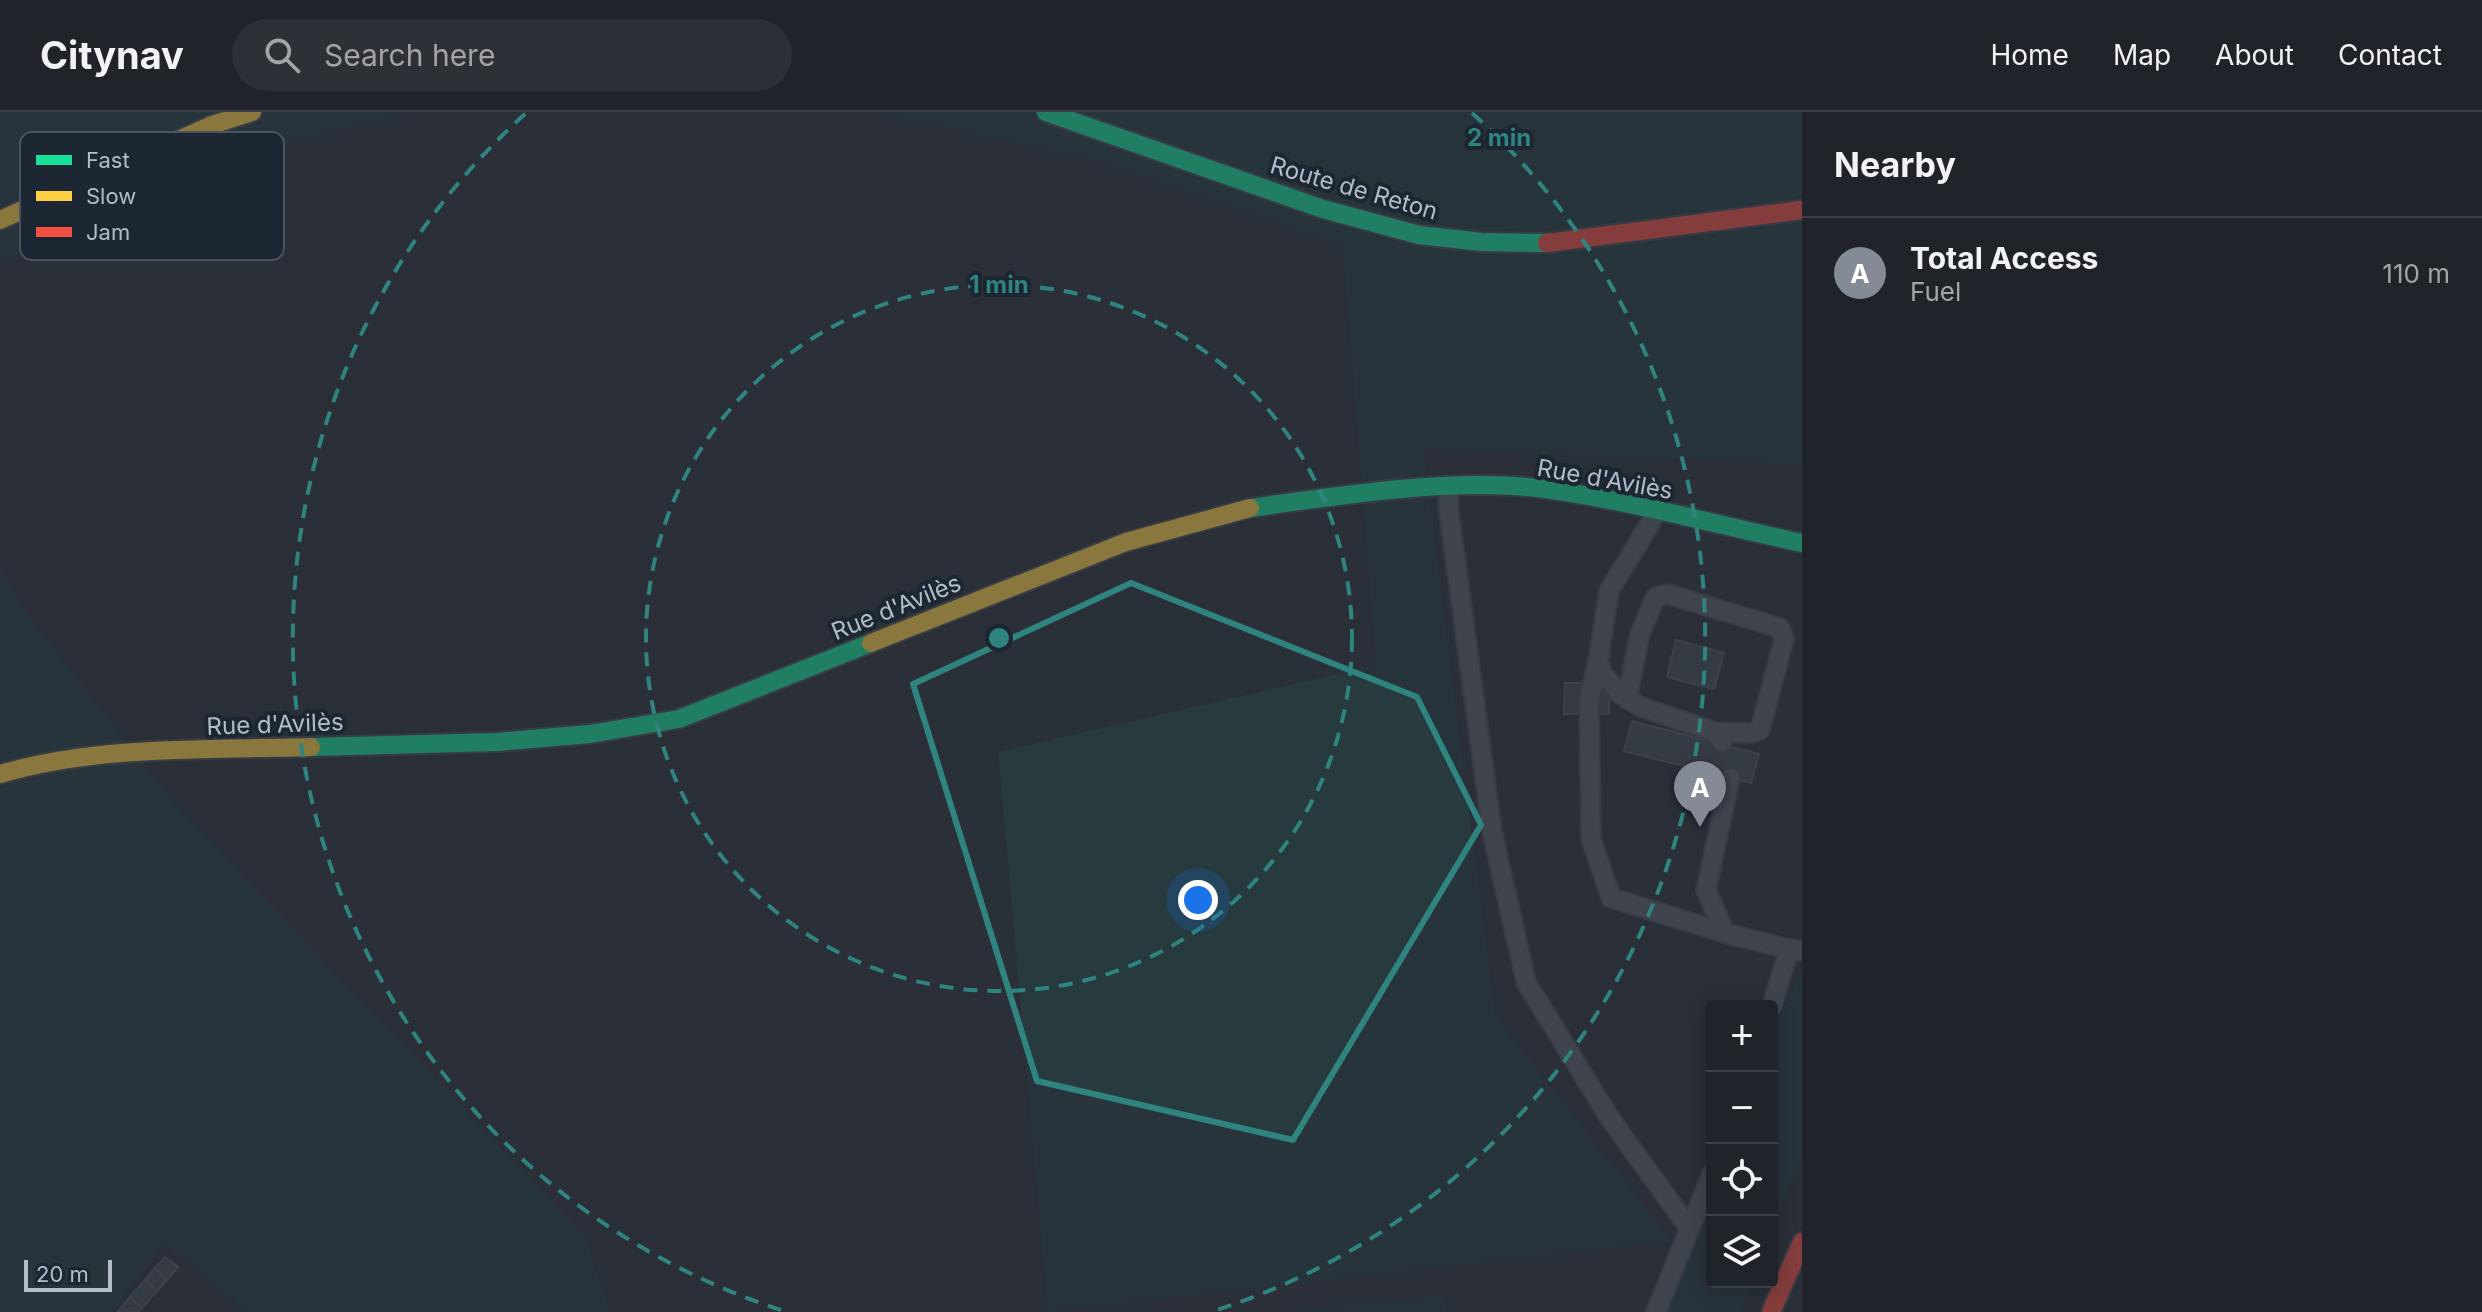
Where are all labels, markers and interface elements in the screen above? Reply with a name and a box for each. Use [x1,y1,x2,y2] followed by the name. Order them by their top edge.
[232,19,792,91] search box
[40,32,184,78] text: Citynav
[260,33,304,77] icon: search
[324,37,495,73] text: Search here
[1990,38,2069,72] text: Home
[2113,38,2171,72] text: Map
[2215,38,2294,72] text: About
[2338,38,2442,72] text: Contact
[1467,123,1531,152] text: 2 min
[20,132,284,260] legend
[1834,144,1956,185] text: Nearby
[86,147,130,173] text: Fast
[1267,150,1441,226] street label: Route de Reton
[86,183,136,209] text: Slow
[86,219,130,245] text: Jam
[1910,240,2098,276] text: Total Access
[1850,258,1870,289] text: A
[2382,258,2450,289] text: 110 m
[969,270,1029,299] text: 1 min
[1910,276,1961,307] text: Fuel
[1535,453,1675,505] street label: Rue d'Avilès
[827,568,965,646] street label: Rue d'Avilès
[985,624,1013,652] centre of rings
[206,707,344,741] street label: Rue d'Avilès
[1674,761,1726,827] pin: A
[1178,880,1218,920] your location
[1706,1000,1778,1288] map controls
[1706,1000,1778,1072] button: +
[1706,1072,1778,1144] button: −
[1706,1144,1778,1216] button: locate
[1706,1216,1778,1288] button: layers
[24,1256,112,1292] scale bar
[36,1261,89,1287] text: 20 m

